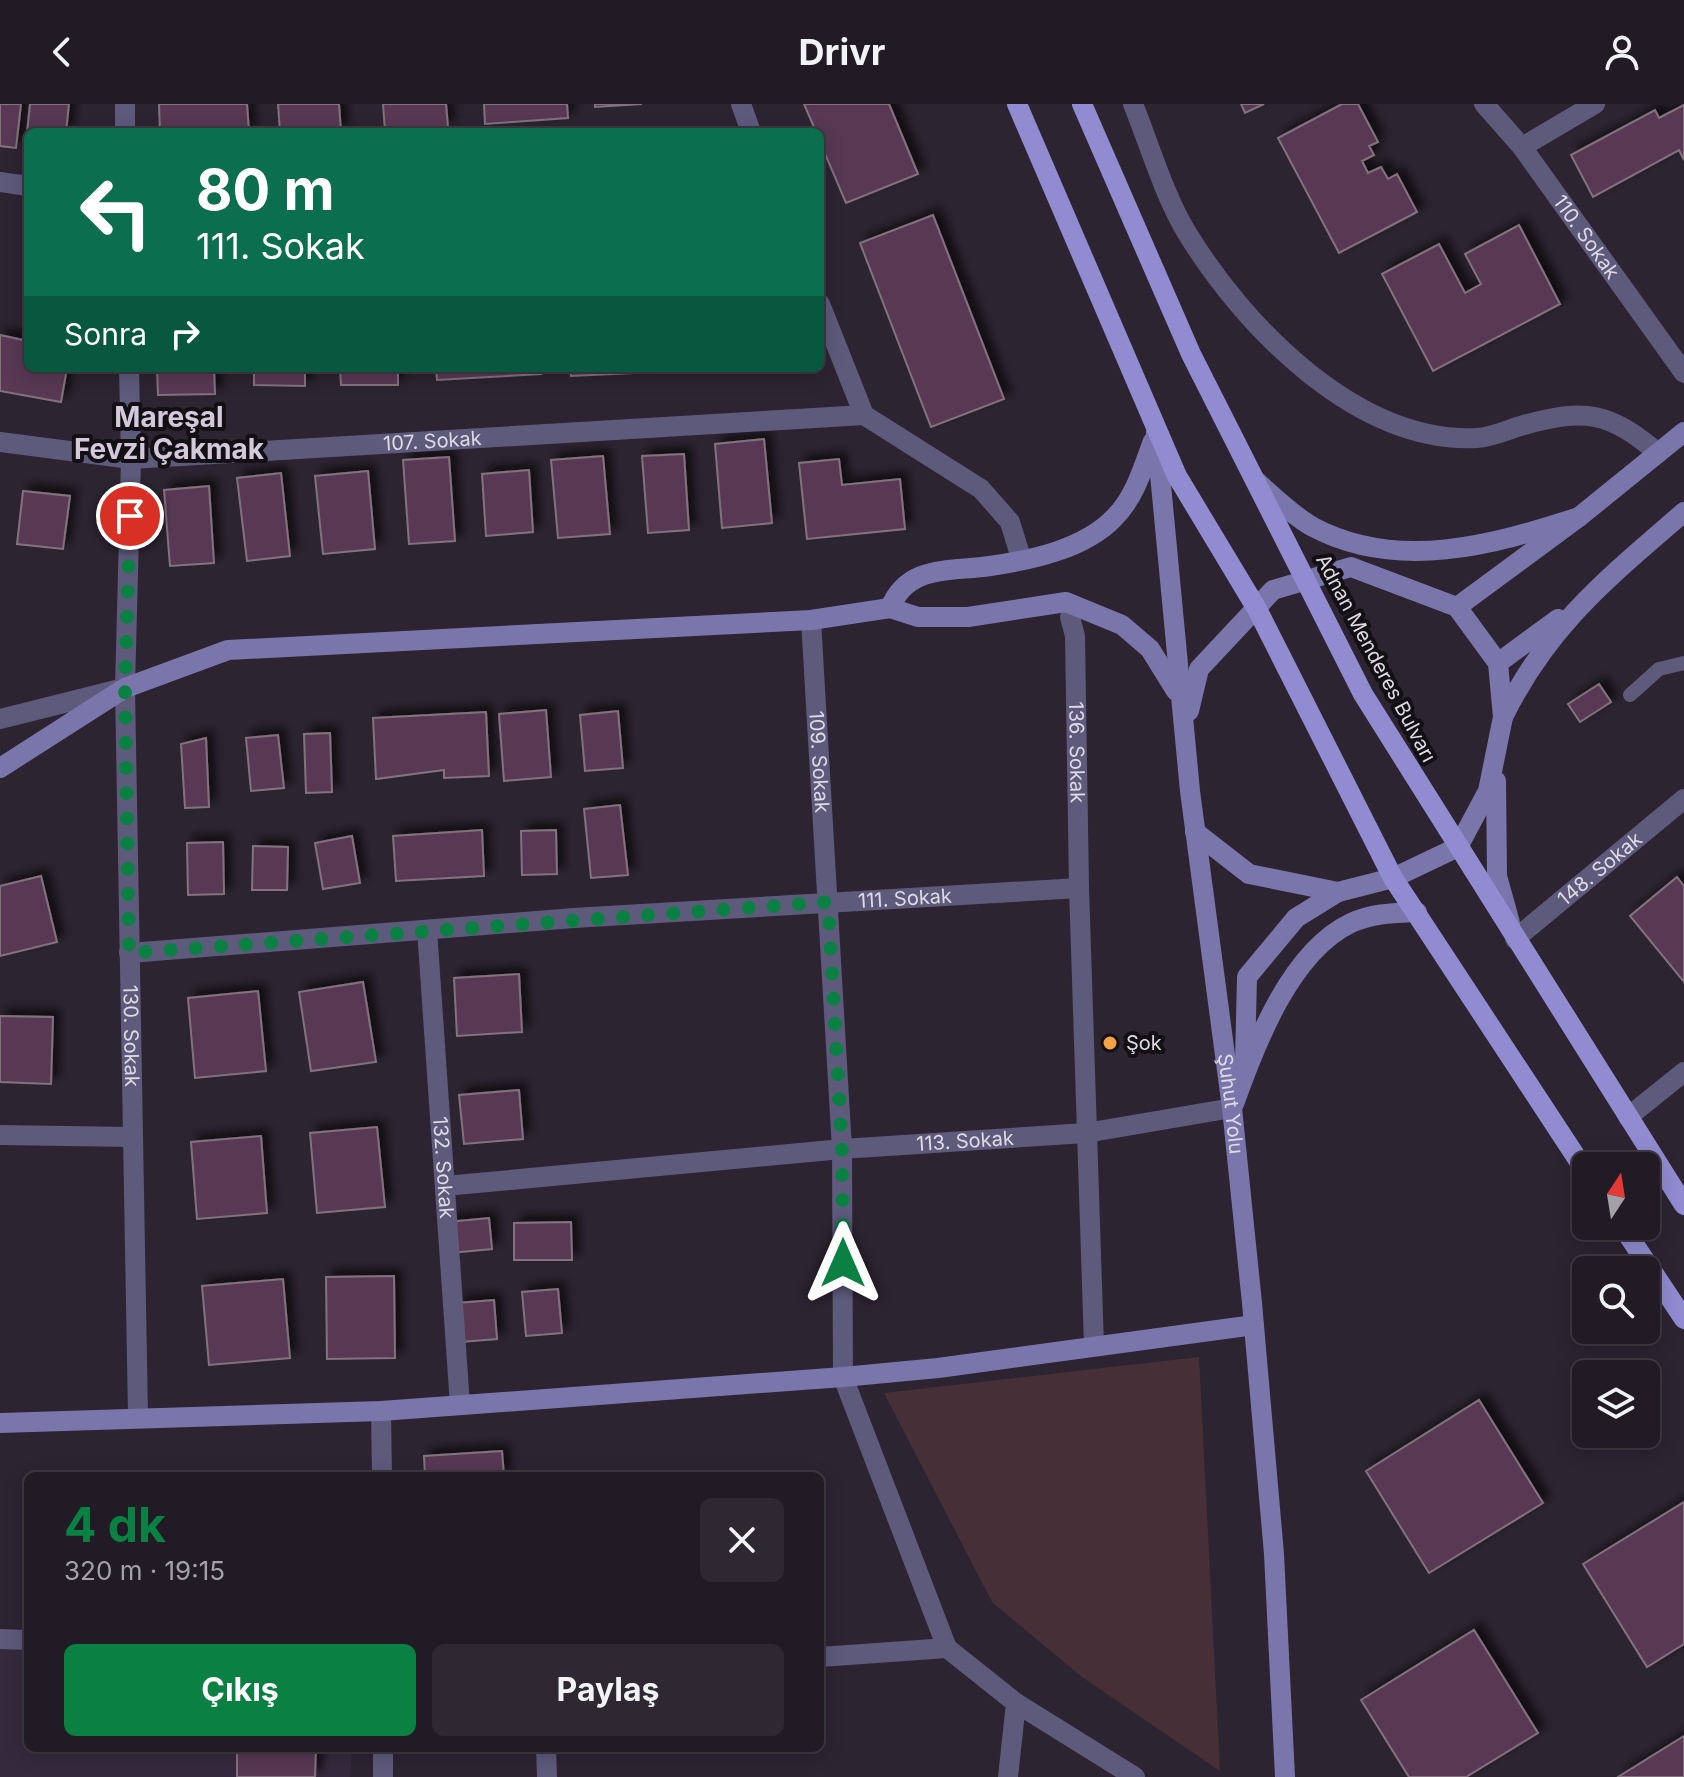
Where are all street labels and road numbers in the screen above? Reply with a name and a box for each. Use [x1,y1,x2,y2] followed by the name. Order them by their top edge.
[1548,190,1625,284] street label: 110. Sokak
[382,426,482,456] street label: 107. Sokak
[1311,550,1441,766] street label: Adnan Menderes Bulvarı
[1064,701,1090,803] street label: 136. Sokak
[804,710,834,813] street label: 109. Sokak
[1553,827,1647,911] street label: 148. Sokak
[857,884,953,913] street label: 111. Sokak
[118,985,144,1087] street label: 130. Sokak
[1213,1052,1249,1155] street label: Şuhut Yolu
[428,1116,459,1219] street label: 132. Sokak
[916,1126,1015,1156] street label: 113. Sokak

